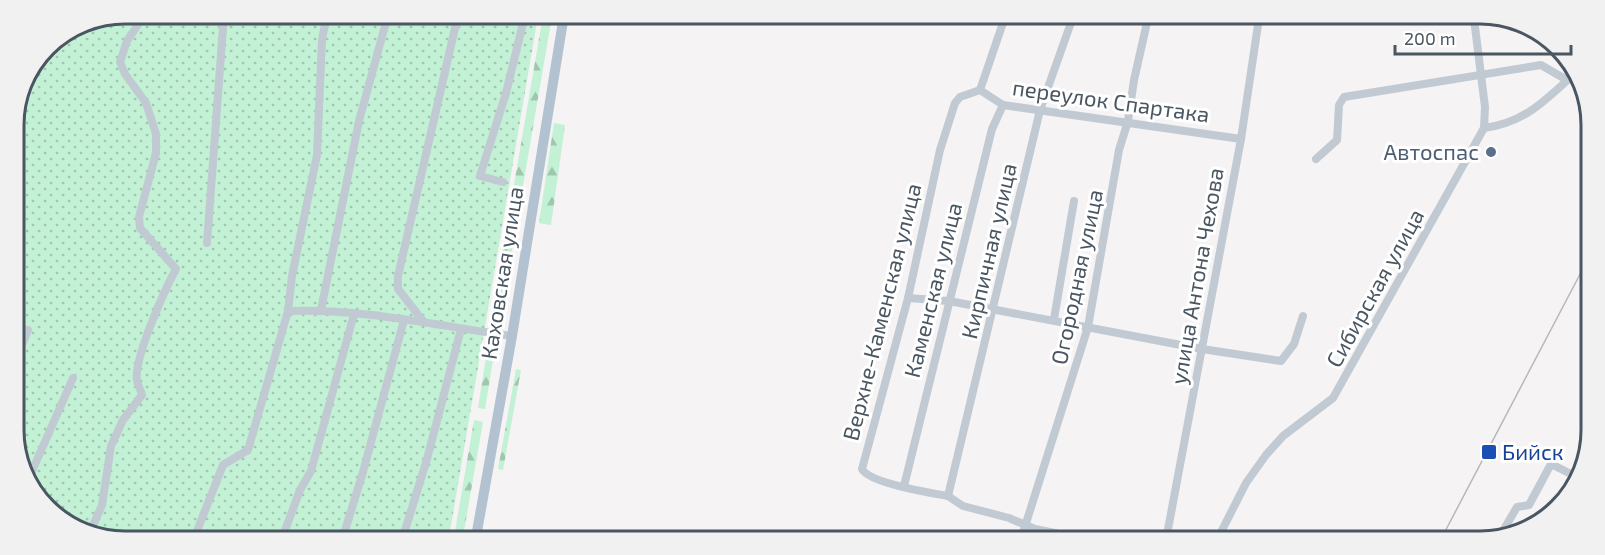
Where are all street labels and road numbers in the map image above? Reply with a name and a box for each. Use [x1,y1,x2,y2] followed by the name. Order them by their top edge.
[1011,73,1211,128] street label: переулок Спартака
[955,160,1022,341] street label: Кирпичная улица
[1164,165,1229,386] street label: улица Антона Чехова
[836,180,927,443] street label: Верхне-Каменская улица
[475,185,528,361] street label: Каховская улица
[1045,187,1108,367] street label: Огородная улица
[898,200,967,380] street label: Каменская улица
[1320,204,1429,372] street label: Сибирская улица

